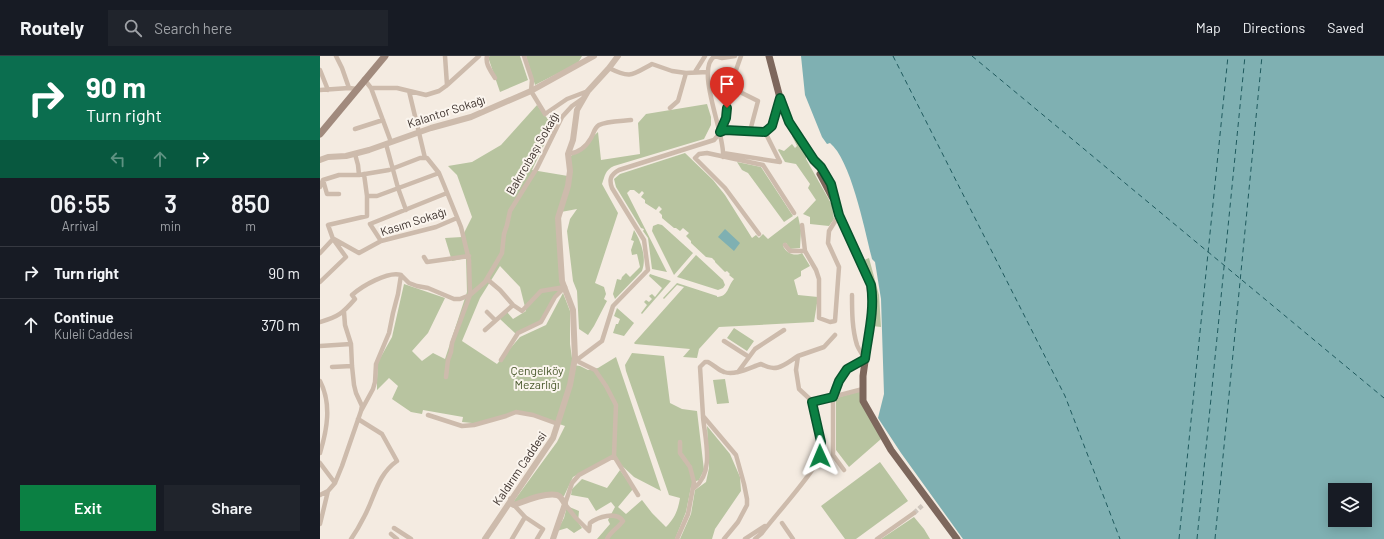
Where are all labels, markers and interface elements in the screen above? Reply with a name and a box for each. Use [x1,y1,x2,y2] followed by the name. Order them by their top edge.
[108,10,388,46] search box
[20,16,84,39] text: Routely
[122,17,144,39] icon: search
[154,19,232,37] text: Search here
[1196,19,1221,36] text: Map
[1243,19,1305,36] text: Directions
[1327,19,1364,36] text: Saved
[710,67,744,108] pin
[86,70,146,104] text: 90 m
[20,72,72,124] icon: right
[716,73,738,95] icon: arrive
[405,92,487,130] street label: Kalantor Sokağı
[86,104,162,126] text: Turn right
[503,109,561,197] street label: Bakırcıbaşı Sokağı
[107,148,129,170] icon: left
[149,148,171,170] icon: ahead
[191,148,213,170] icon: right
[50,189,110,218] text: 06:55
[164,189,177,218] text: 3
[231,189,270,218] text: 850
[378,204,448,238] street label: Kasım Sokağı
[62,218,98,234] text: Arrival
[160,218,181,234] text: min
[245,218,256,234] text: m
[20,262,42,284] icon: right
[54,264,119,282] text: Turn right
[268,264,300,282] text: 90 m
[54,308,114,326] text: Continue
[20,314,42,336] icon: ahead
[261,316,300,334] text: 370 m
[54,326,133,342] text: Kuleli Caddesi
[510,363,564,391] park label: Çengelköy Mezarlığı
[489,428,549,508] street label: Kaldırım Caddesi
[799,435,841,477] position arrow
[1328,483,1372,527] map controls
[1328,483,1372,527] button: layers
[20,485,156,531] button: Exit
[164,485,300,531] button: Share

